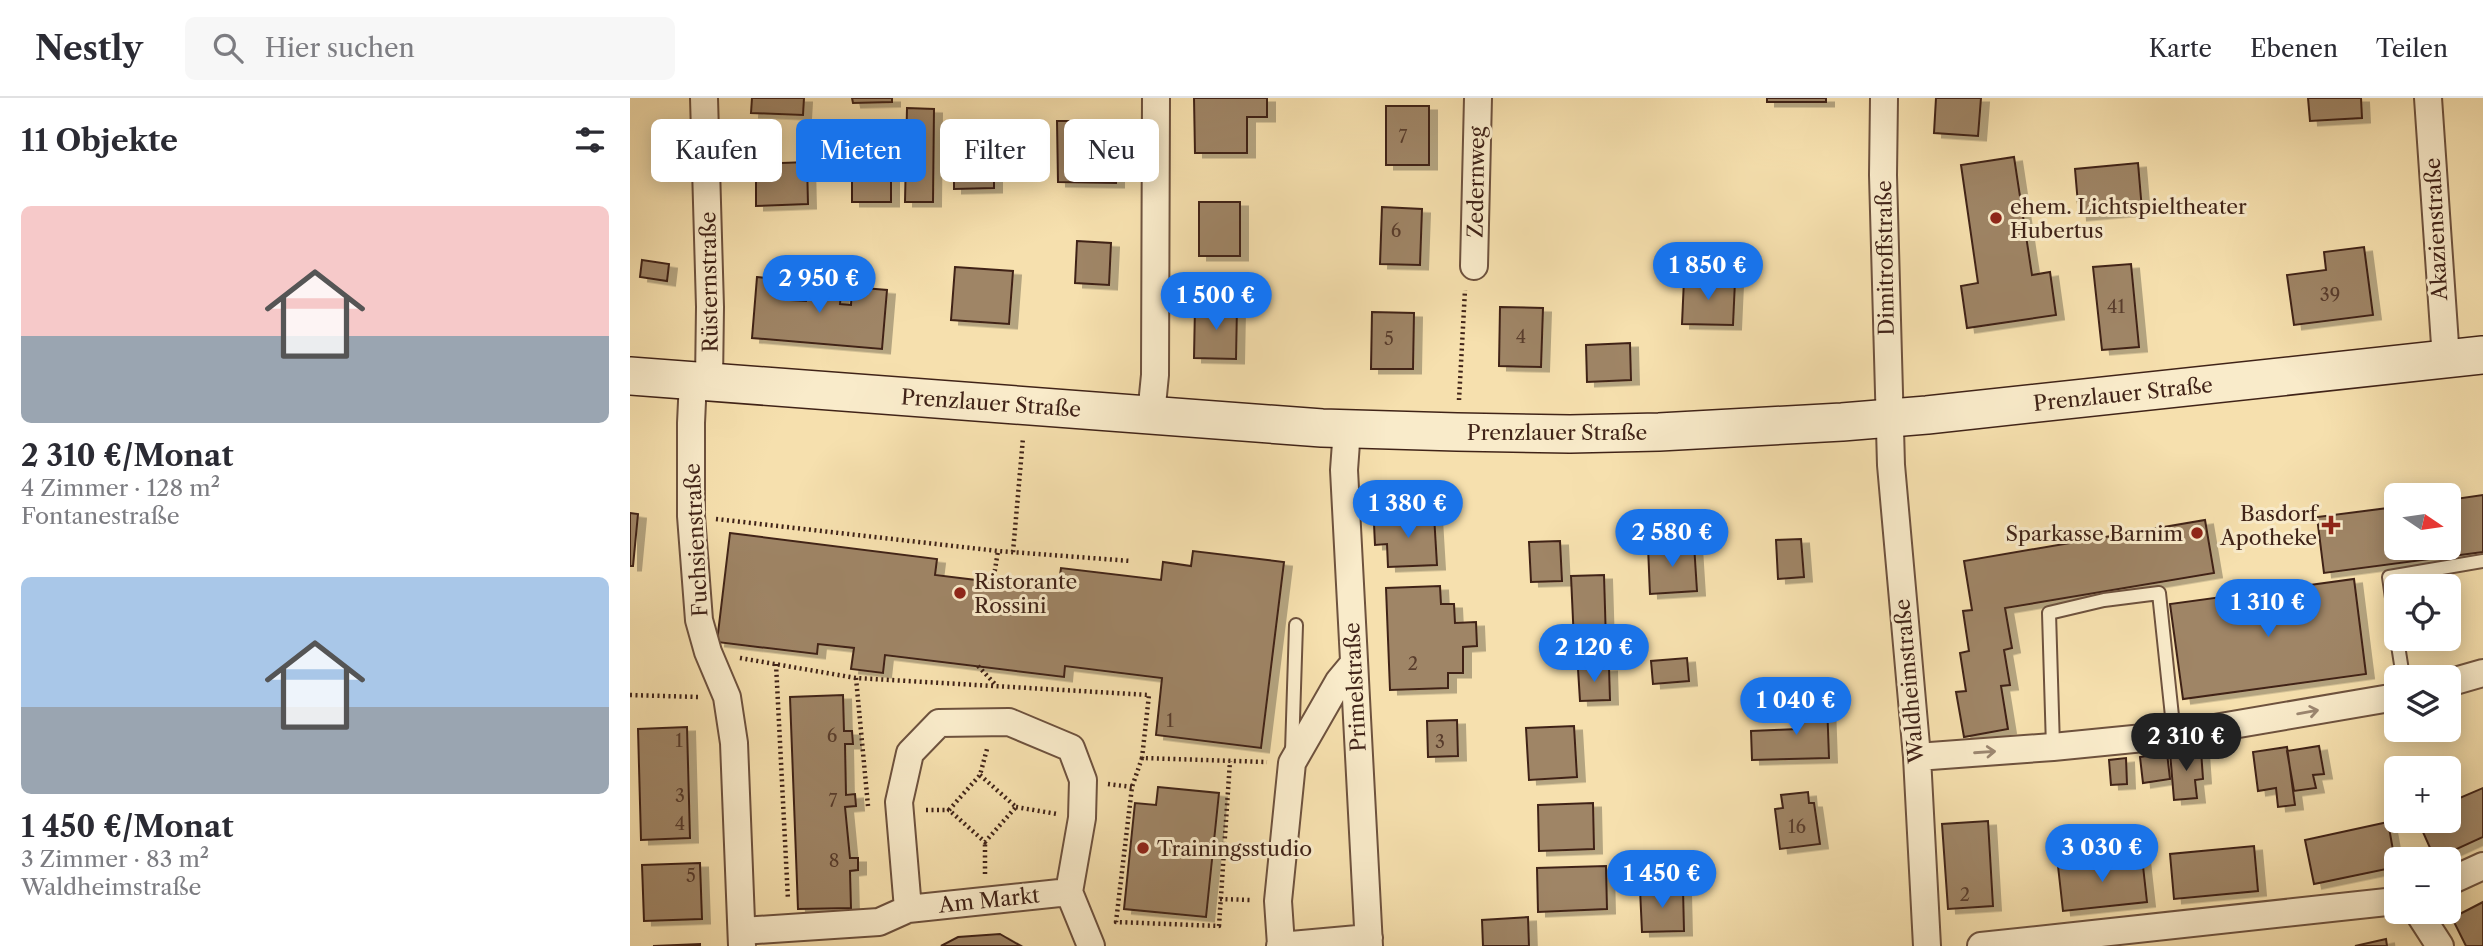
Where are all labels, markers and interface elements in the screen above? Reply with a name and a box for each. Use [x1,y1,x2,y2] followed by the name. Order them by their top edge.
[185,17,675,80] search box
[35,28,143,69] text: Nestly
[209,29,247,67] icon: search
[265,32,415,64] text: Hier suchen
[2149,34,2212,63] text: Karte
[2250,34,2338,63] text: Ebenen
[2376,34,2448,63] text: Teilen
[651,119,782,182] chip: Kaufen
[796,119,926,182] chip: Mieten
[940,119,1050,182] chip: Filter
[1064,119,1159,182] chip: Neu
[571,121,609,159] icon: filters
[21,122,178,159] text: 11 Objekte
[1463,125,1489,238] street label: Zedernweg
[1399,126,1408,148] house number: 7
[2420,157,2452,302] street label: Akazienstraße
[1871,180,1899,336] street label: Dimitroffstraße
[2010,194,2247,243] place label: ehem. Lichtspieltheater Hubertus
[1988,210,2004,226] marker: ehem. Lichtspieltheater Hubertus
[695,211,723,353] street label: Rüsternstraße
[1391,220,1401,242] house number: 6
[1643,242,1773,302] pin: 1 850 €
[252,251,378,377] icon: home
[1669,251,1747,279] text: 1 850 €
[754,256,884,315] pin: 2 950 €
[779,264,859,292] text: 2 950 €
[1151,272,1281,332] pin: 1 500 €
[1177,281,1255,309] text: 1 500 €
[2320,284,2340,306] house number: 39
[2107,296,2125,318] house number: 41
[1516,326,1526,348] house number: 4
[1384,328,1394,350] house number: 5
[2032,372,2214,416] street label: Prenzlauer Straße
[900,384,1082,422] street label: Prenzlauer Straße
[1467,420,1647,445] street label: Prenzlauer Straße
[21,437,234,474] text: 2 310 €/Monat
[679,463,713,617] street label: Fuchsienstraße
[21,474,220,502] text: 4 Zimmer · 128 m²
[1343,480,1473,540] pin: 1 380 €
[2384,483,2460,560] north arrow
[2384,483,2461,924] map controls
[1369,489,1447,517] text: 1 380 €
[2219,501,2319,550] place label: Basdorf Apotheke
[21,502,180,530] text: Fontanestraße
[1607,510,1737,569] pin: 2 580 €
[2323,517,2339,533] marker: Basdorf Apotheke
[1631,518,1713,546] text: 2 580 €
[2006,521,2183,546] place label: Sparkasse Barnim
[2189,525,2205,541] marker: Sparkasse Barnim
[974,569,1077,618] place label: Ristorante Rossini
[2384,574,2461,651] button: locate
[2203,580,2333,639] pin: 1 310 €
[952,585,968,601] marker: Ristorante Rossini
[2231,588,2305,616] text: 1 310 €
[1889,598,1929,765] street label: Waldheimstraße
[252,622,378,748] icon: home
[1339,622,1371,752] street label: Primelstraße
[1529,624,1659,684] pin: 2 120 €
[1555,633,1633,661] text: 2 120 €
[1408,653,1418,675] house number: 2
[2384,665,2461,742] button: layers
[1731,678,1861,737] pin: 1 040 €
[1756,686,1836,714] text: 1 040 €
[2296,705,2318,718] one-way arrow
[1166,710,1174,732] house number: 1
[2121,714,2251,773] pin: 2 310 €
[2147,722,2225,750] text: 2 310 €
[827,725,837,747] house number: 6
[675,730,683,752] house number: 1
[1435,731,1445,753] house number: 3
[1973,745,1996,758] one-way arrow
[2384,756,2461,833] button: +
[675,785,685,807] house number: 3
[829,790,838,812] house number: 7
[21,808,234,845] text: 1 450 €/Monat
[675,813,685,835] house number: 4
[1788,816,1806,838] house number: 16
[2037,824,2167,884] pin: 3 030 €
[2061,833,2143,861] text: 3 030 €
[1157,836,1312,861] place label: Trainingsstudio
[1135,840,1151,856] marker: Trainingsstudio
[21,845,209,873] text: 3 Zimmer · 83 m²
[2384,847,2461,924] button: −
[829,850,839,872] house number: 8
[1597,850,1727,910] pin: 1 450 €
[1623,859,1701,887] text: 1 450 €
[686,865,696,887] house number: 5
[21,873,201,901] text: Waldheimstraße
[936,882,1041,918] street label: Am Markt
[1960,884,1970,906] house number: 2

